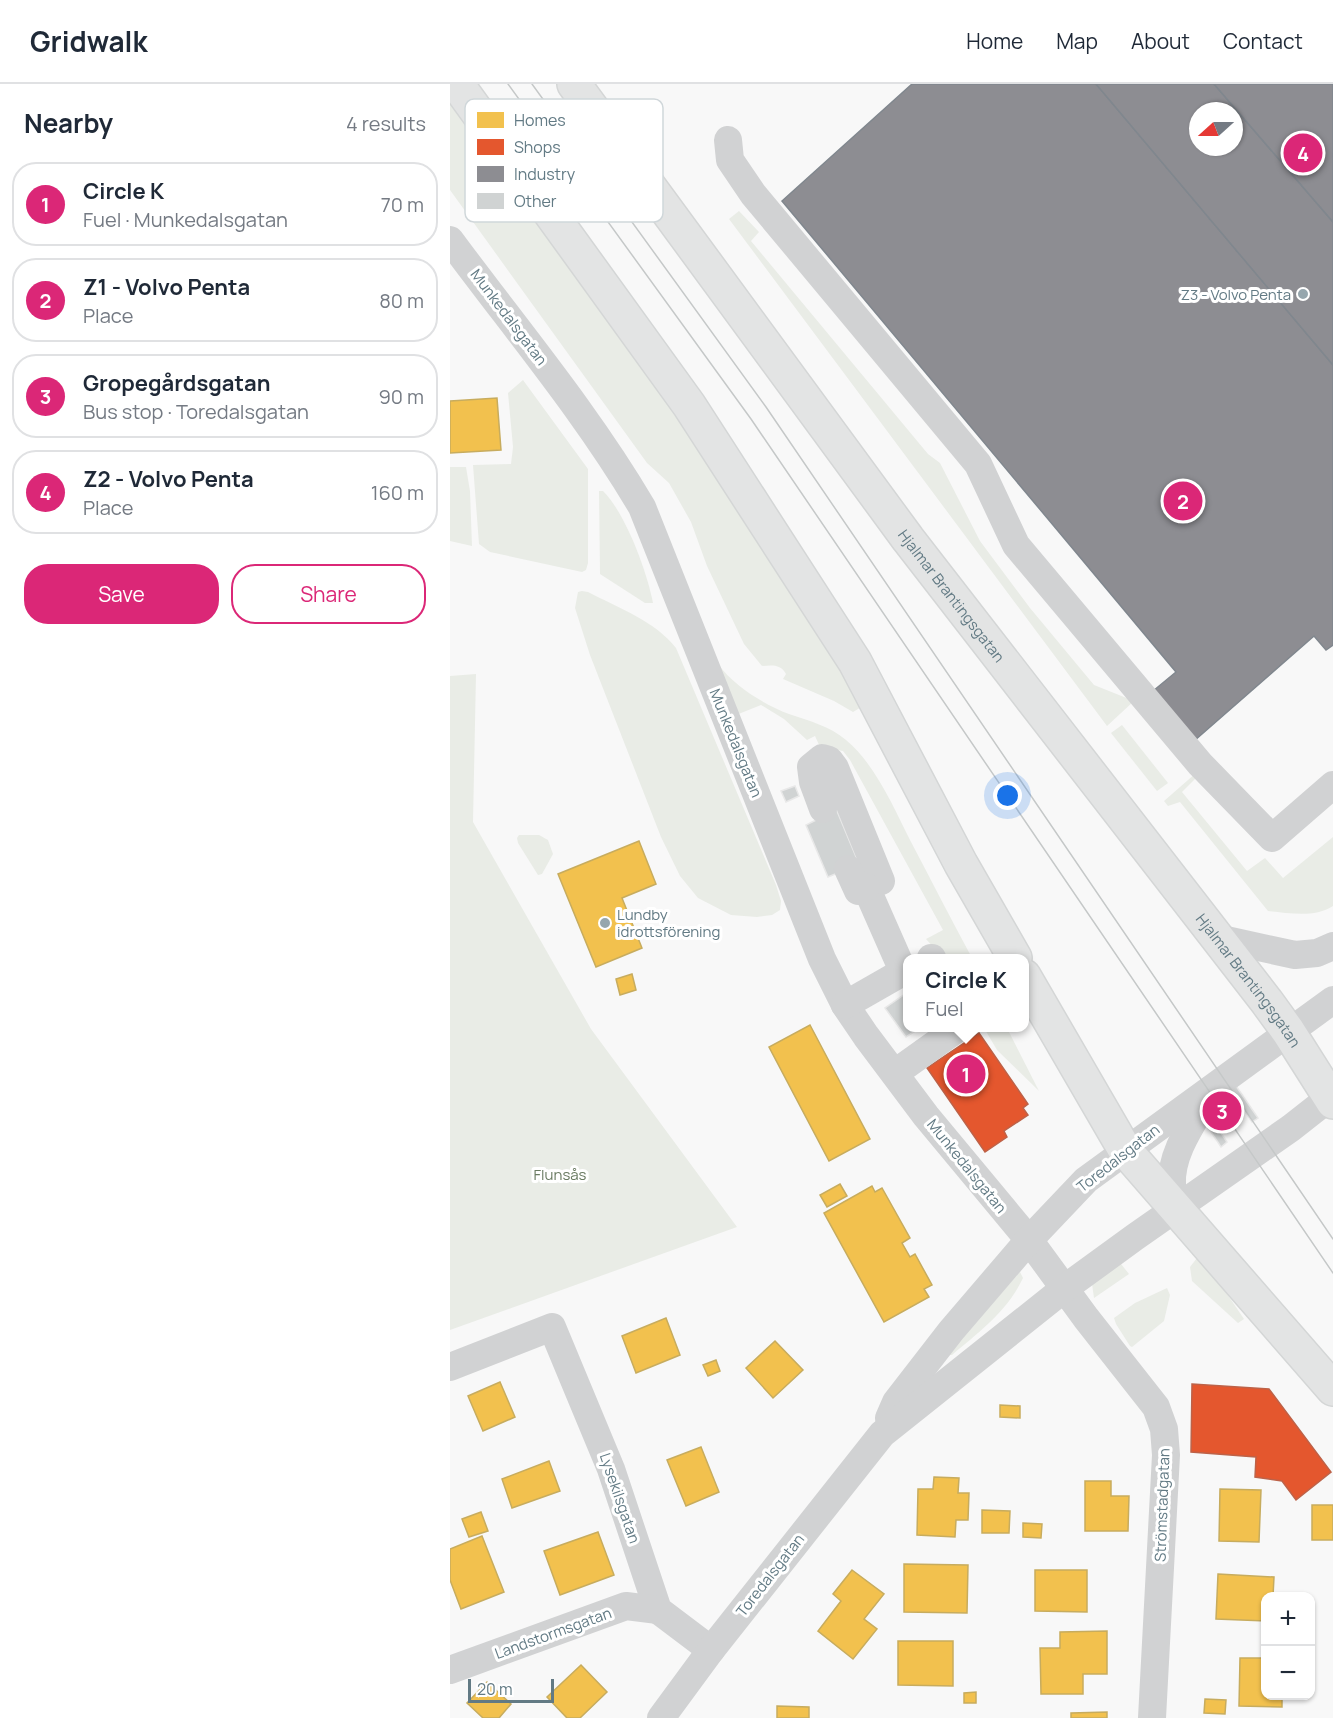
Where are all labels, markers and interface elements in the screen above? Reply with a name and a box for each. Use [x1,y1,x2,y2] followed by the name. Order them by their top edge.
[30,22,147,60] text: Gridwalk
[966,27,1023,55] text: Home
[1056,27,1098,55] text: Map
[1131,27,1190,55] text: About
[1223,27,1303,55] text: Contact
[465,99,663,222] legend
[1189,102,1243,156] north arrow
[24,105,113,141] text: Nearby
[514,109,566,131] text: Homes
[346,110,426,137] text: 4 results
[1284,130,1322,176] pin: 4
[514,136,561,158] text: Shops
[514,163,576,185] text: Industry
[83,176,164,206] text: Circle K
[514,190,557,212] text: Other
[41,191,50,218] text: 1
[381,191,424,218] text: 70 m
[83,206,288,233] text: Fuel · Munkedalsgatan
[466,265,552,370] street label: Munkedalsgatan
[83,272,250,302] text: Z1 - Volvo Penta
[1181,284,1291,305] place label: Z3 - Volvo Penta
[40,287,51,314] text: 2
[379,287,424,314] text: 80 m
[1296,287,1310,301] marker: Z3 - Volvo Penta
[83,302,133,329] text: Place
[83,368,271,398] text: Gropegårdsgatan
[40,383,51,410] text: 3
[378,383,424,410] text: 90 m
[83,398,309,425] text: Bus stop · Toredalsgatan
[83,464,254,494] text: Z2 - Volvo Penta
[1164,478,1202,524] pin: 2
[39,479,52,506] text: 4
[371,479,424,506] text: 160 m
[83,494,133,521] text: Place
[894,525,1010,666] street label: Hjalmar Brantingsgatan
[24,564,219,624] button: Save
[231,564,426,624] button: Share
[705,686,767,801] street label: Munkedalsgatan
[993,781,1022,810] your location
[617,904,720,942] place label: Lundby idrottsförening
[1192,909,1306,1051] street label: Hjalmar Brantingsgatan
[598,916,612,930] marker: Lundby idrottsförening
[903,954,1029,1032] popup
[925,965,1007,995] text: Circle K
[925,995,964,1022] text: Fuel
[946,1052,986,1096] pin: 1
[1202,1088,1242,1134] pin: 3
[922,1114,1012,1218] street label: Munkedalsgatan
[1072,1119,1164,1197] street label: Toredalsgatan
[534,1164,587,1185] park label: Flunsås
[1150,1448,1174,1562] street label: Strömstadgatan
[595,1450,645,1546] street label: Lysekilsgatan
[731,1529,809,1621] street label: Toredalsgatan
[1261,1592,1315,1700] map controls
[1261,1592,1315,1646] button: +
[492,1602,614,1664] street label: Landstormsgatan
[1261,1646,1315,1700] button: −
[468,1676,554,1704] scale bar
[477,1678,513,1700] text: 20 m

